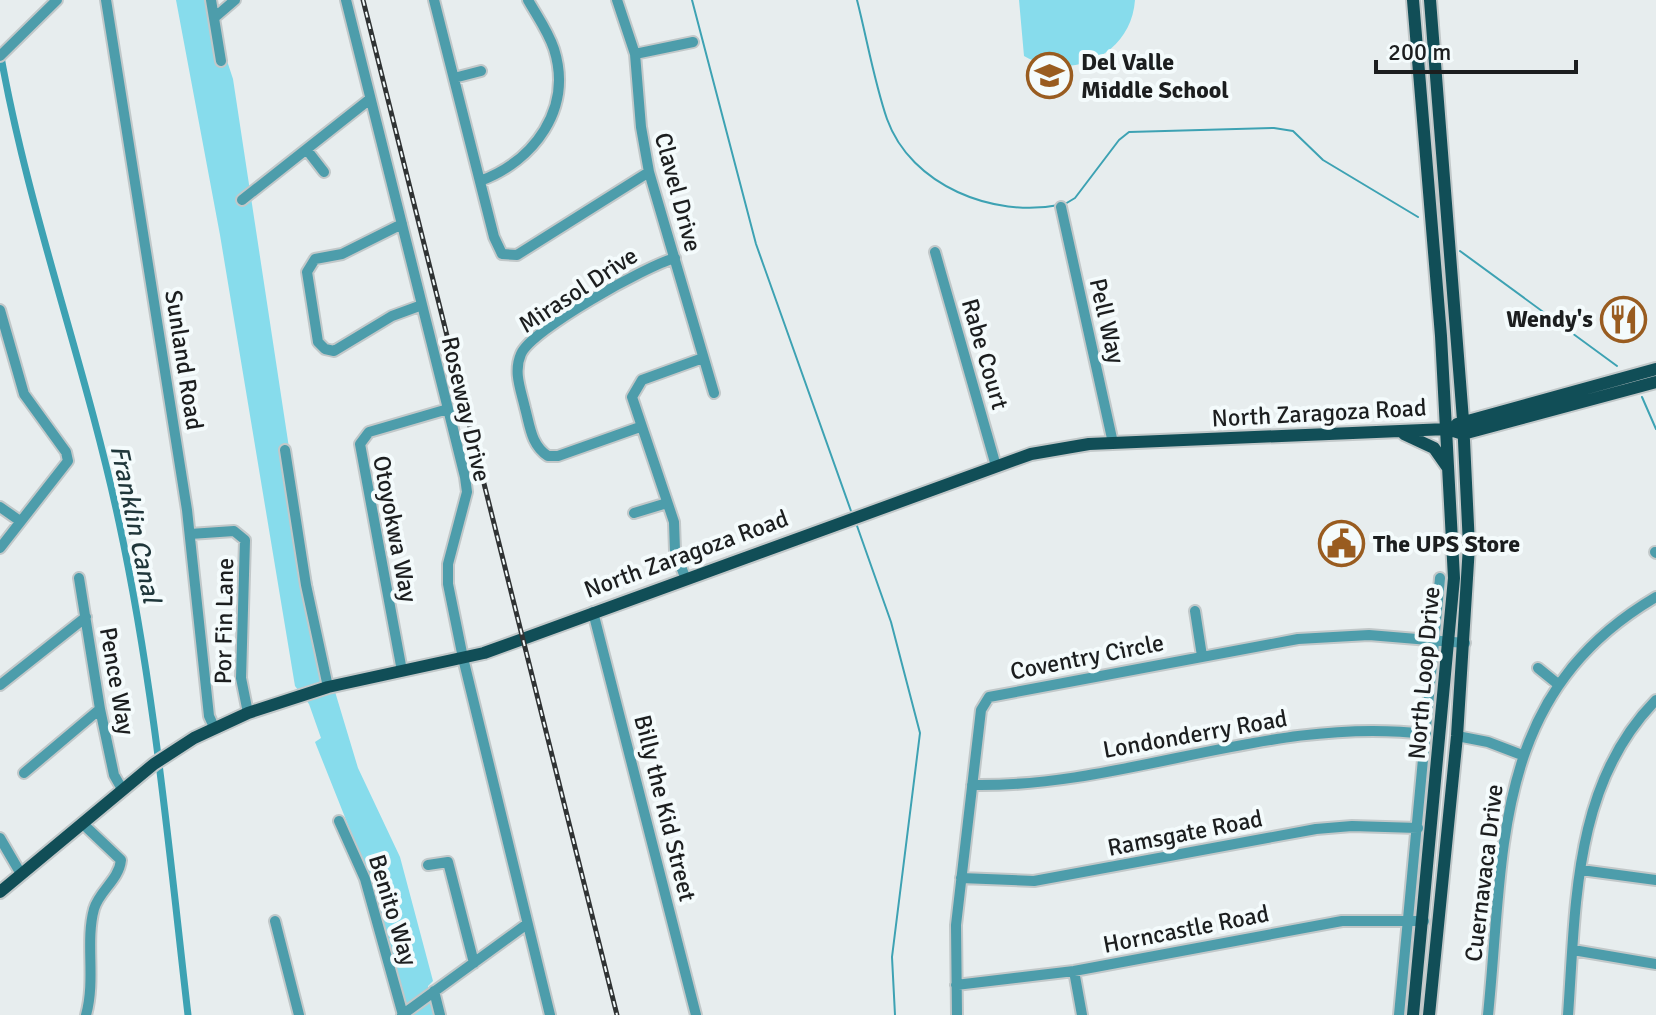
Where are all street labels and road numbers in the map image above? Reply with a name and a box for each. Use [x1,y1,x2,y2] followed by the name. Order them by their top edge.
[648,129,708,255] street label: Clavel Drive
[513,240,643,340] street label: Mirasol Drive
[1083,275,1131,367] street label: Pell Way
[158,288,210,432] street label: Sunland Road
[955,295,1015,413] street label: Rabe Court
[435,334,497,484] street label: Roseway Drive
[1211,392,1427,434] street label: North Zaragoza Road
[366,453,424,605] street label: Otoyokwa Way
[580,503,792,605] street label: North Zaragoza Road
[208,557,240,685] street label: Por Fin Lane
[1401,585,1447,761] street label: North Loop Drive
[93,625,141,737] street label: Pence Way
[1008,627,1166,687] street label: Coventry Circle
[1100,703,1290,765] street label: Londonderry Road
[627,712,703,904] street label: Billy the Kid Street
[1458,783,1510,963] street label: Cuernavaca Drive
[1105,803,1265,863] street label: Ramsgate Road
[362,851,424,969] street label: Benito Way
[1100,898,1272,960] street label: Horncastle Road

